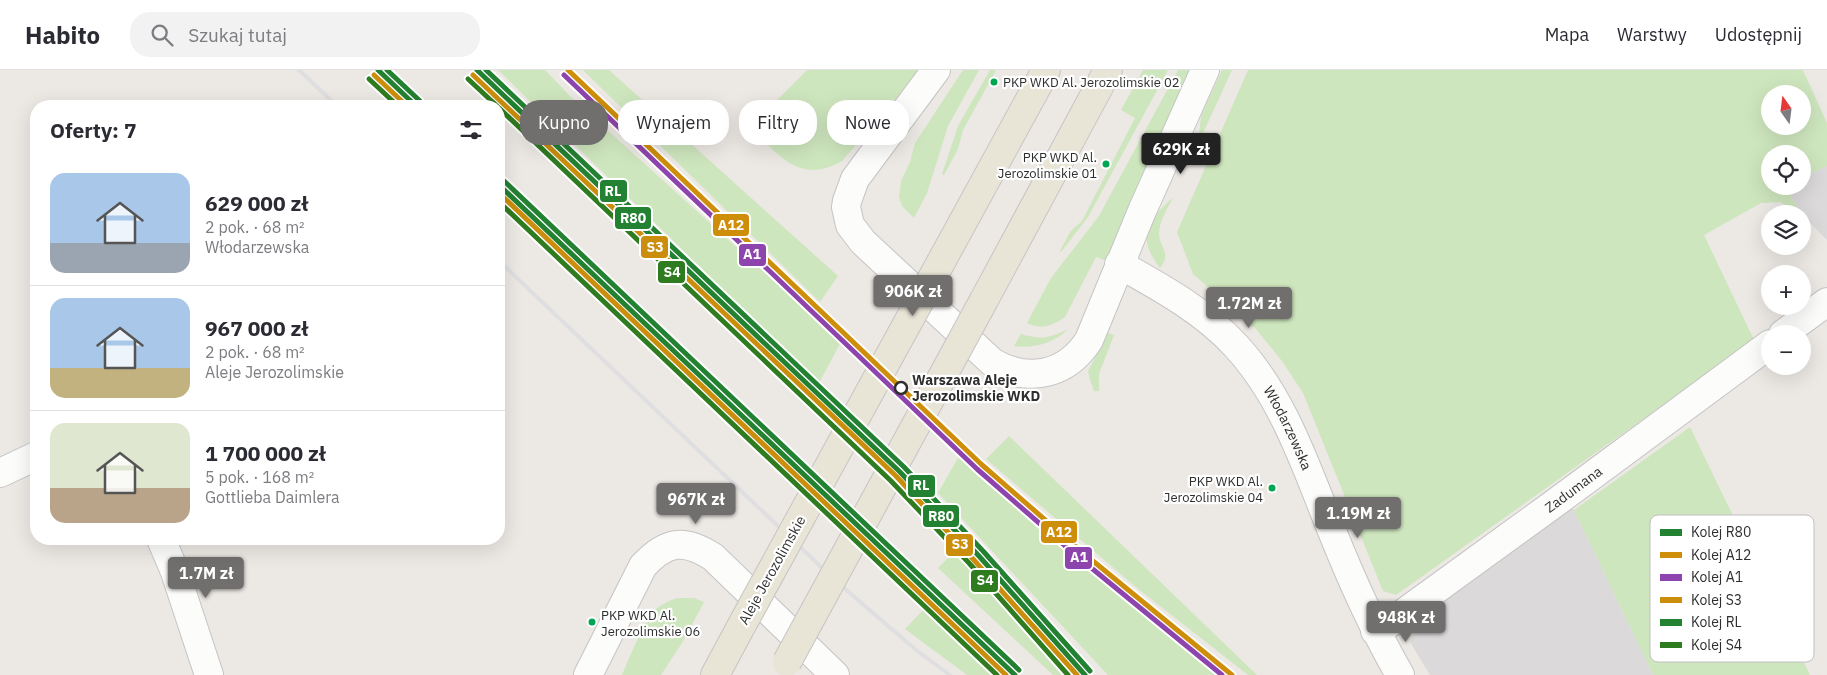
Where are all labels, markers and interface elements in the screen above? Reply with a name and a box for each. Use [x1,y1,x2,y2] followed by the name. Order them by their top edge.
[130,12,480,57] search box
[25,19,100,51] text: Habito
[148,21,176,49] icon: search
[188,23,287,47] text: Szukaj tutaj
[1545,23,1589,46] text: Mapa
[1617,23,1687,46] text: Warstwy
[1715,23,1802,46] text: Udostępnij
[1003,74,1180,91] place label: PKP WKD Al. Jerozolimskie 02
[989,77,999,87] marker: PKP WKD Al. Jerozolimskie 02
[1761,85,1811,135] north arrow
[1761,85,1811,375] map controls
[520,100,608,145] chip: Kupno
[618,100,729,145] chip: Wynajem
[739,100,817,145] chip: Filtry
[827,100,909,145] chip: Nowe
[50,116,137,144] text: Oferty: 7
[457,116,485,144] icon: filters
[1135,132,1227,175] pin: 629K zł
[1152,139,1210,159] text: 629K zł
[1761,145,1811,195] button: locate
[998,149,1097,182] place label: PKP WKD Al. Jerozolimskie 01
[1101,159,1111,169] marker: PKP WKD Al. Jerozolimskie 01
[599,179,628,203] line badge: RL
[605,182,621,200] text: RL
[205,189,308,217] text: 629 000 zł
[90,193,150,253] icon: home
[1761,205,1811,255] button: layers
[614,206,652,230] line badge: R80
[620,209,646,227] text: R80
[712,213,750,237] line badge: A12
[718,216,744,234] text: A12
[205,217,305,237] text: 2 pok. · 68 m²
[640,235,669,259] line badge: S3
[205,237,309,257] text: Włodarzewska
[646,238,664,256] text: S3
[738,243,767,267] line badge: A1
[743,245,762,263] text: A1
[657,260,686,284] line badge: S4
[663,263,681,281] text: S4
[1761,265,1811,315] button: +
[867,274,959,317] pin: 906K zł
[884,281,942,301] text: 906K zł
[1197,286,1301,329] pin: 1.72M zł
[1217,293,1281,313] text: 1.72M zł
[205,314,308,342] text: 967 000 zł
[90,318,150,378] icon: home
[1761,325,1811,375] button: −
[205,342,305,362] text: 2 pok. · 68 m²
[205,362,344,382] text: Aleje Jerozolimskie
[912,371,1040,405] place label: Warszawa Aleje Jerozolimskie WKD
[894,381,908,395] marker: Warszawa Aleje Jerozolimskie WKD
[1260,383,1316,473] street label: Włodarzewska
[205,439,326,467] text: 1 700 000 zł
[90,443,150,503] icon: home
[1541,462,1606,516] street label: Zadumana
[205,467,314,487] text: 5 pok. · 168 m²
[1164,473,1263,506] place label: PKP WKD Al. Jerozolimskie 04
[907,474,936,498] line badge: RL
[913,476,929,494] text: RL
[650,482,742,525] pin: 967K zł
[1267,483,1277,493] marker: PKP WKD Al. Jerozolimskie 04
[205,487,340,507] text: Gottlieba Daimlera
[667,489,725,509] text: 967K zł
[1306,496,1410,539] pin: 1.19M zł
[1326,503,1390,523] text: 1.19M zł
[922,504,960,528] line badge: R80
[928,507,954,525] text: R80
[735,512,810,628] street label: Aleje Jerozolimskie
[1650,515,1814,662] legend
[1040,520,1078,544] line badge: A12
[1046,523,1072,541] text: A12
[1691,523,1751,541] text: Kolej R80
[945,533,974,557] line badge: S3
[951,535,969,553] text: S3
[1064,546,1093,570] line badge: A1
[1691,546,1751,564] text: Kolej A12
[1070,548,1089,566] text: A1
[160,556,252,599] pin: 1.7M zł
[179,563,233,583] text: 1.7M zł
[1691,568,1743,586] text: Kolej A1
[970,569,999,593] line badge: S4
[976,571,994,589] text: S4
[1691,591,1742,609] text: Kolej S3
[1360,600,1452,643] pin: 948K zł
[601,607,700,640] place label: PKP WKD Al. Jerozolimskie 06
[1377,607,1435,627] text: 948K zł
[1691,613,1742,631] text: Kolej RL
[587,617,597,627] marker: PKP WKD Al. Jerozolimskie 06
[1691,636,1742,654] text: Kolej S4

